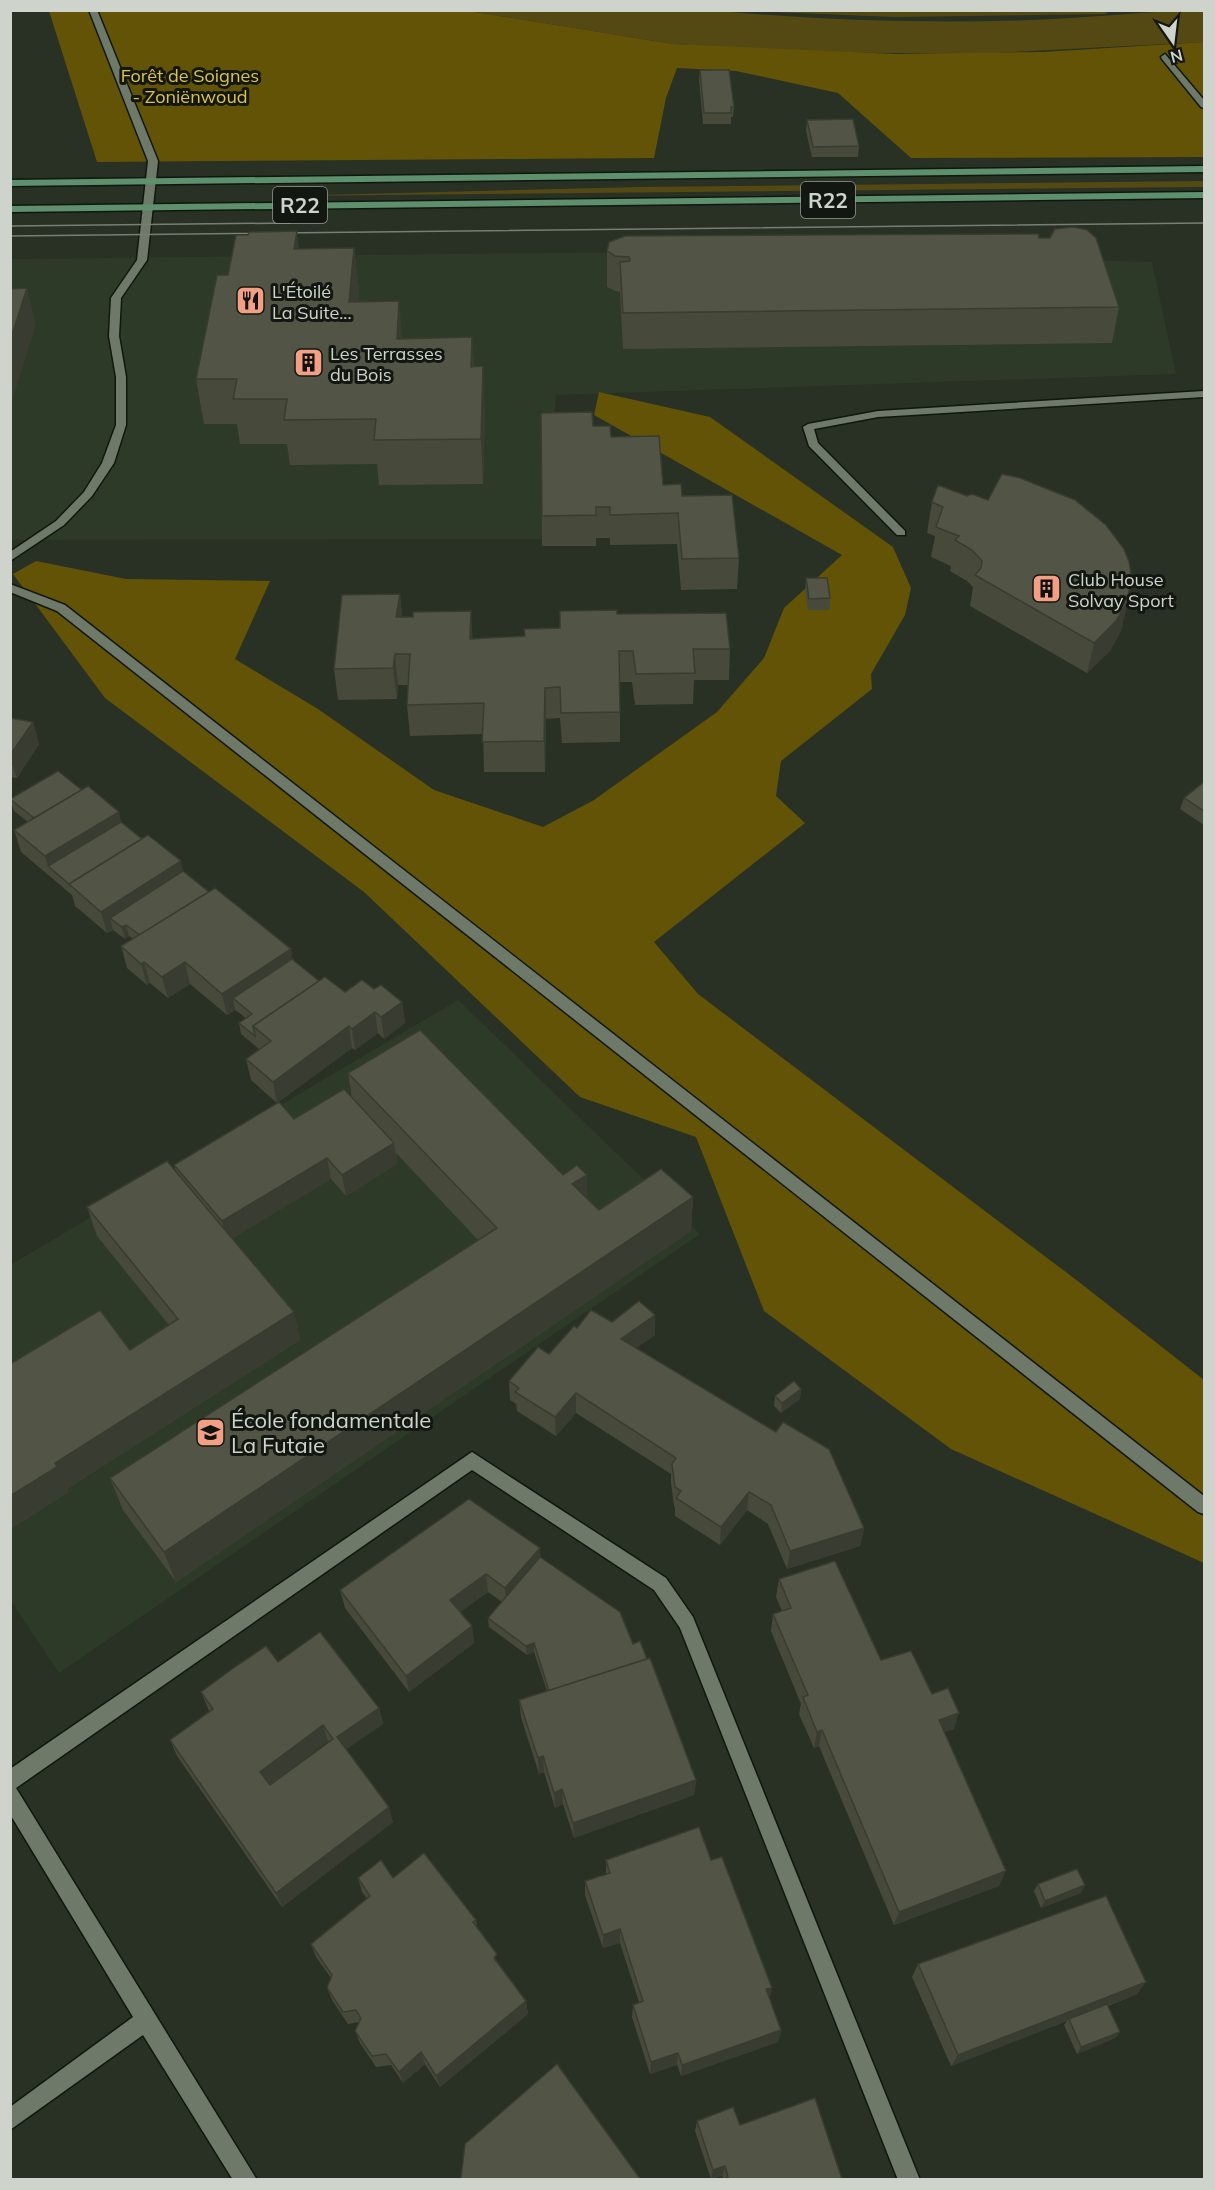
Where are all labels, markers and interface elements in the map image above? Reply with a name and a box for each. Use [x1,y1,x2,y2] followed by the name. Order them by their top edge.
[1143,12,1203,72] north arrow
[1168,45,1185,68] text: N
[121,64,259,108] park label: Forêt de Soignes - Zoniënwoud
[801,182,855,218] road number: R22
[273,187,327,223] road number: R22
[272,280,352,324] place label: L'Étoilé La Suite...
[235,285,267,317] restaurant icon: L'Étoilé La Suite...
[330,342,443,386] place label: Les Terrasses du Bois
[293,347,325,379] building icon: Les Terrasses du Bois
[1068,568,1174,612] place label: Club House Solvay Sport
[1031,573,1063,605] building icon: Club House Solvay Sport
[231,1406,431,1459] place label: École fondamentale La Futaie
[194,1417,226,1449] school or university icon: École fondamentale La Futaie

